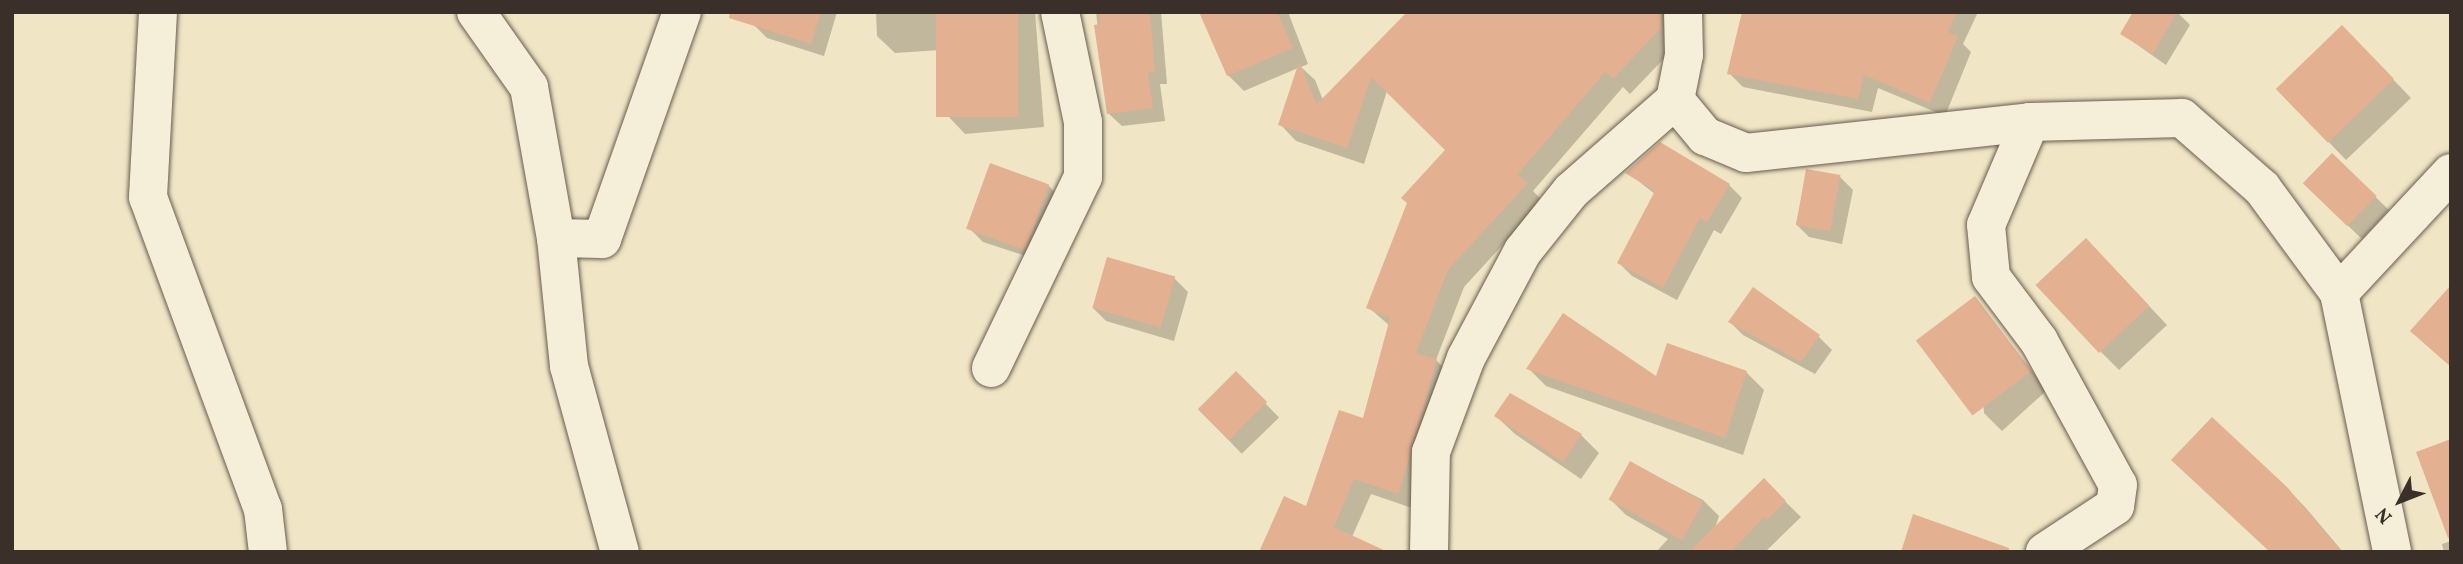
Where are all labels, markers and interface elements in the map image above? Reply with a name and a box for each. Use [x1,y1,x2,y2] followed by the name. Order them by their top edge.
[2365,466,2435,536] north arrow
[2370,501,2399,529] text: N

